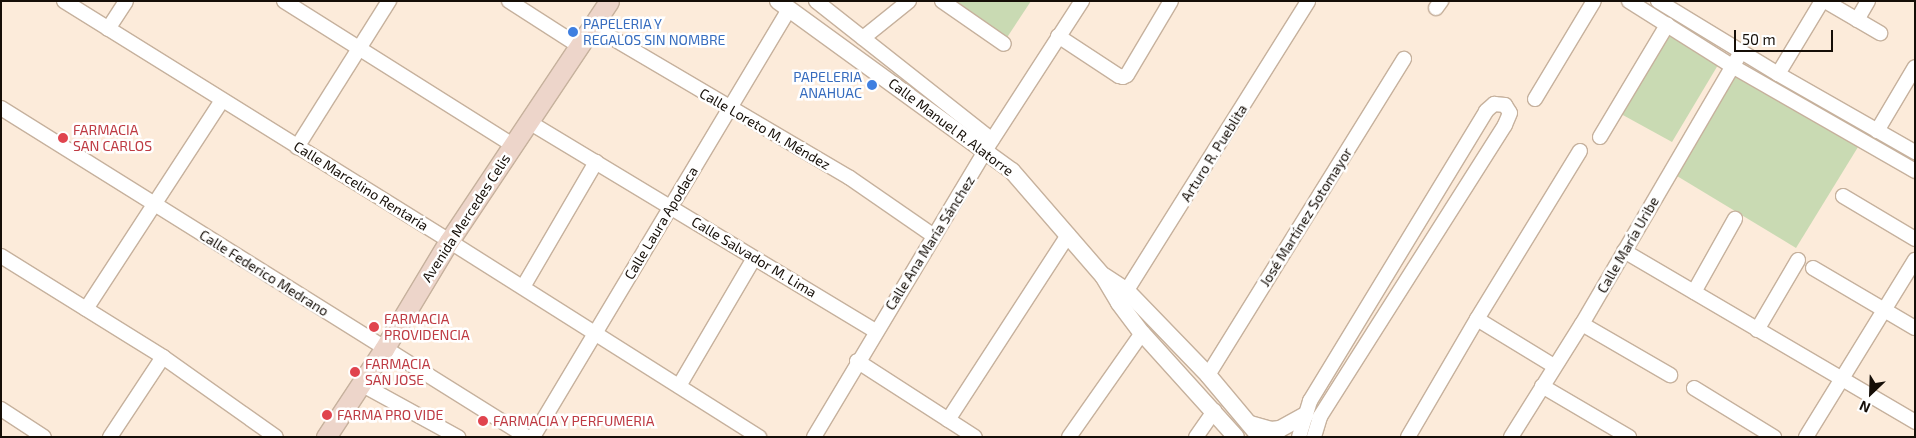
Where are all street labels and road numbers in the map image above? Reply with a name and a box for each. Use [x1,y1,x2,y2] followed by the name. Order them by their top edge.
[885,74,1017,180] street label: Calle Manuel R. Alatorre
[697,85,833,173] street label: Calle Loreto M. Méndez
[1177,101,1251,205] street label: Arturo R. Pueblita
[291,138,431,234] street label: Calle Marcelino Rentaría
[1256,144,1356,290] street label: José Martínez Sotomayor
[418,151,514,285] street label: Avenida Mercedes Celis
[621,163,701,283] street label: Calle Laura Apodaca
[882,173,978,313] street label: Calle Ana María Sánchez
[1594,194,1662,296] street label: Calle María Uribe
[688,213,820,301] street label: Calle Salvador M. Lima
[196,226,332,320] street label: Calle Federico Medrano

